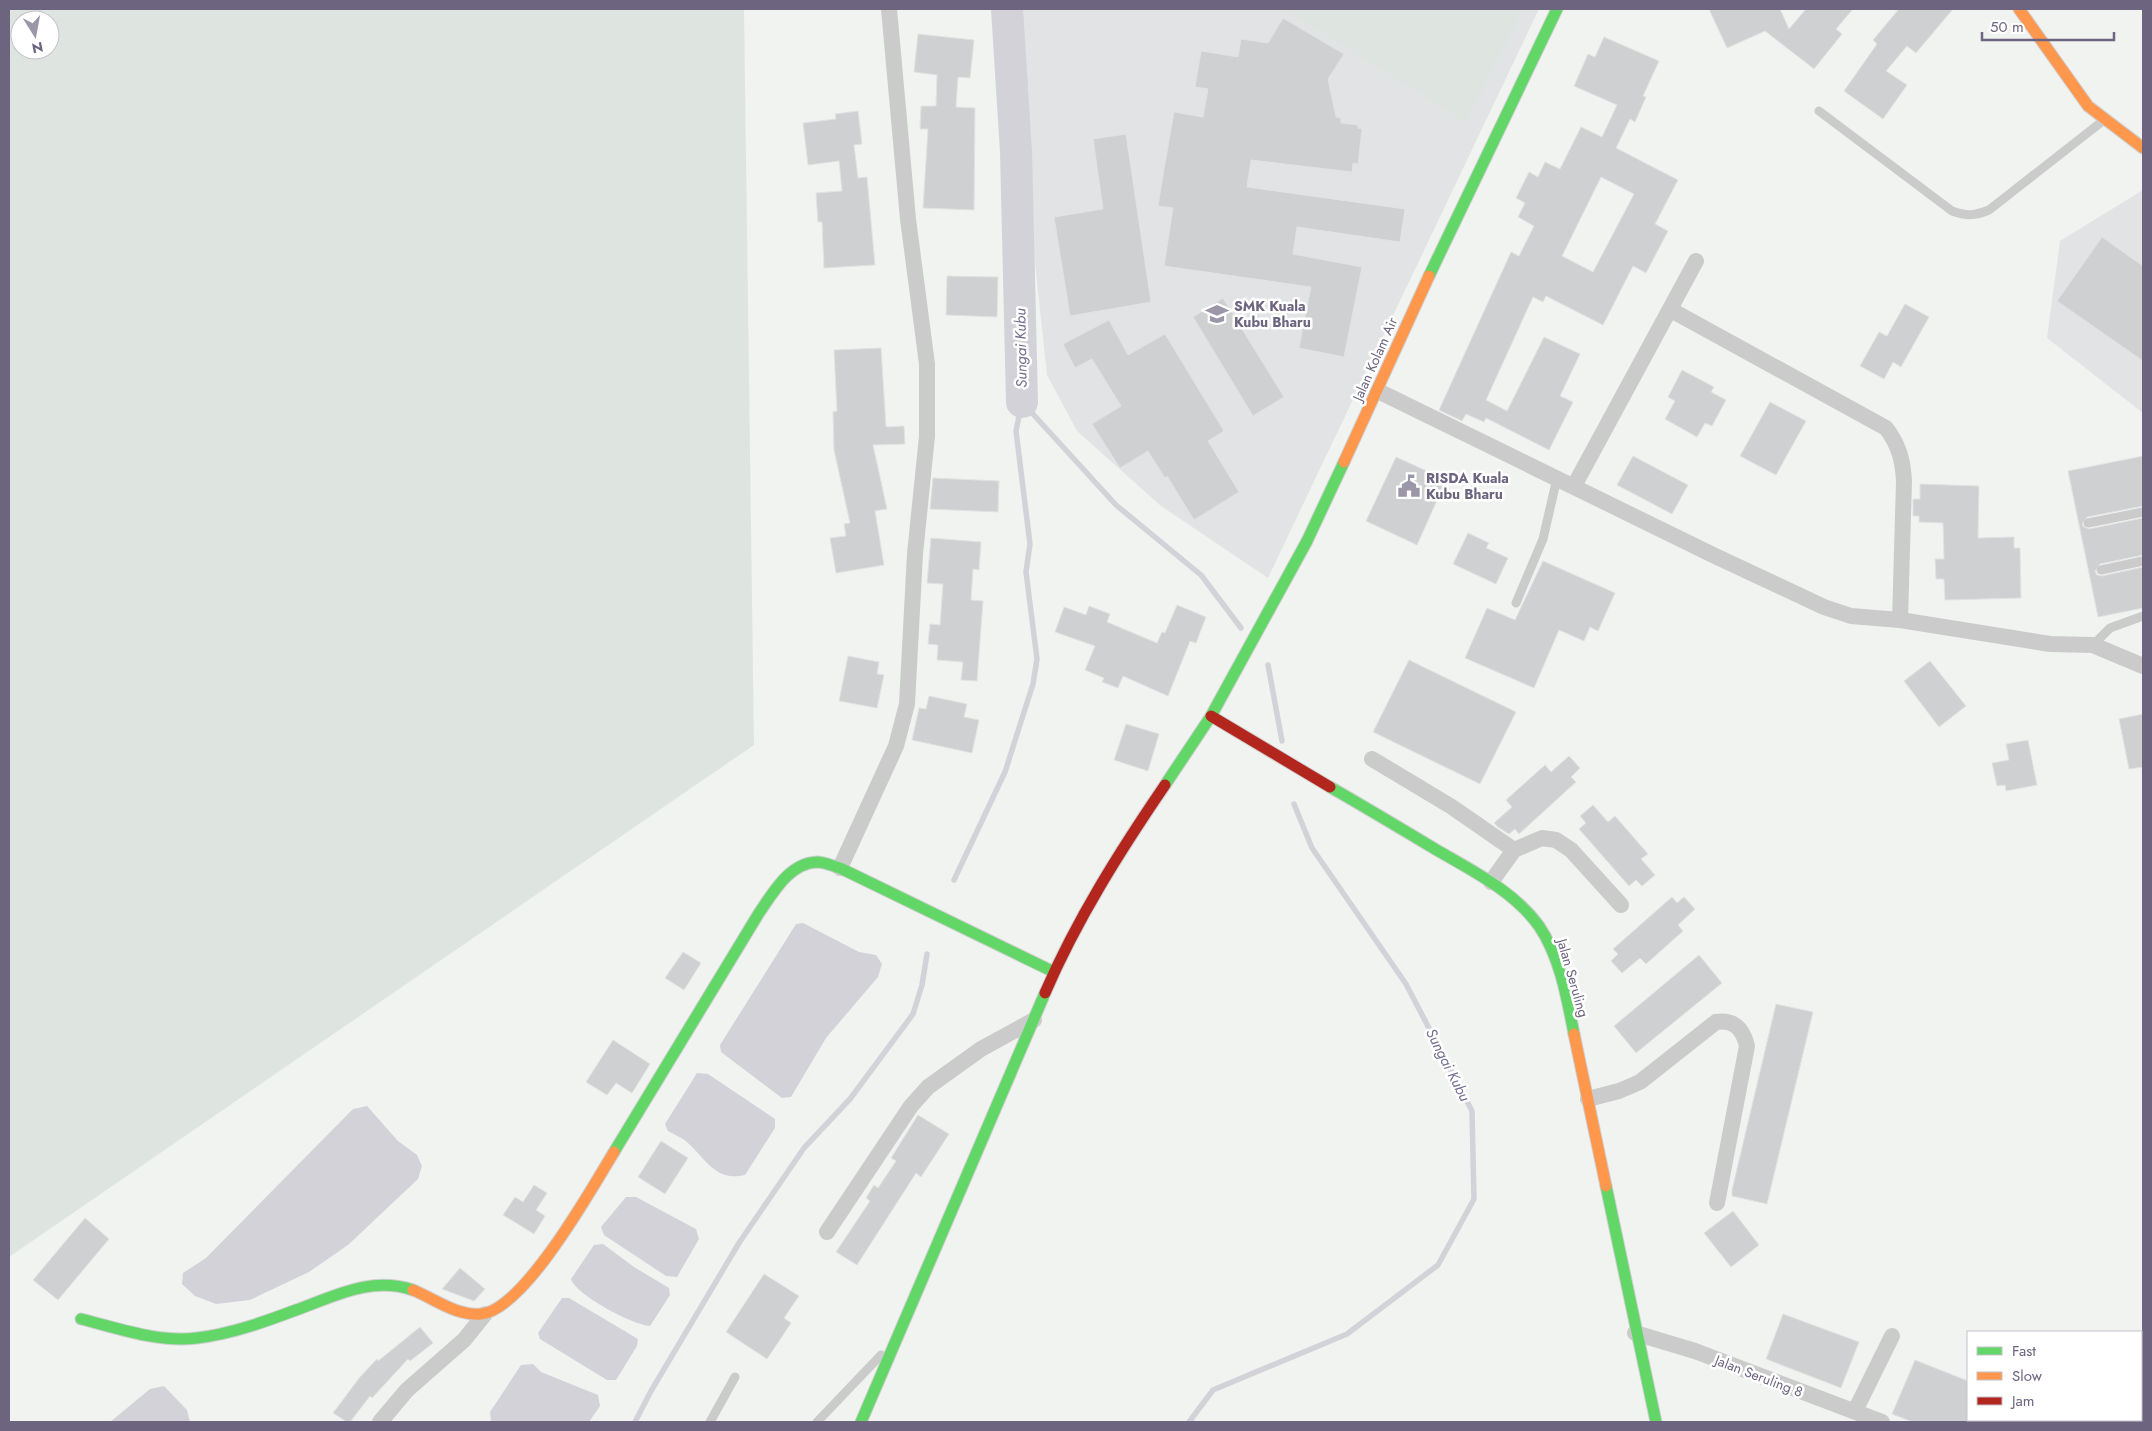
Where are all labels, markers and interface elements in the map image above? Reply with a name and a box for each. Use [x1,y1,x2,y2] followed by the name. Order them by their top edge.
[10,10,60,60] north arrow
[1982,10,2114,42] scale bar
[1990,16,2024,38] text: 50 m
[30,37,45,59] text: N
[1234,296,1311,332] place label: SMK Kuala Kubu Bharu
[1204,301,1230,327] school or university icon: SMK Kuala Kubu Bharu
[1009,308,1033,388] water label: Sungai Kubu
[1347,314,1402,406] street label: Jalan Kolam Air
[1426,468,1509,504] place label: RISDA Kuala Kubu Bharu
[1396,473,1422,499] public building icon: RISDA Kuala Kubu Bharu
[1552,934,1594,1020] street label: Jalan Seruling
[1420,1025,1476,1106] water label: Sungai Kubu
[1967,1331,2142,1421] legend
[2012,1340,2036,1362] text: Fast
[1710,1349,1806,1402] street label: Jalan Seruling 8
[2012,1365,2043,1387] text: Slow
[2010,1390,2035,1412] text: Jam

